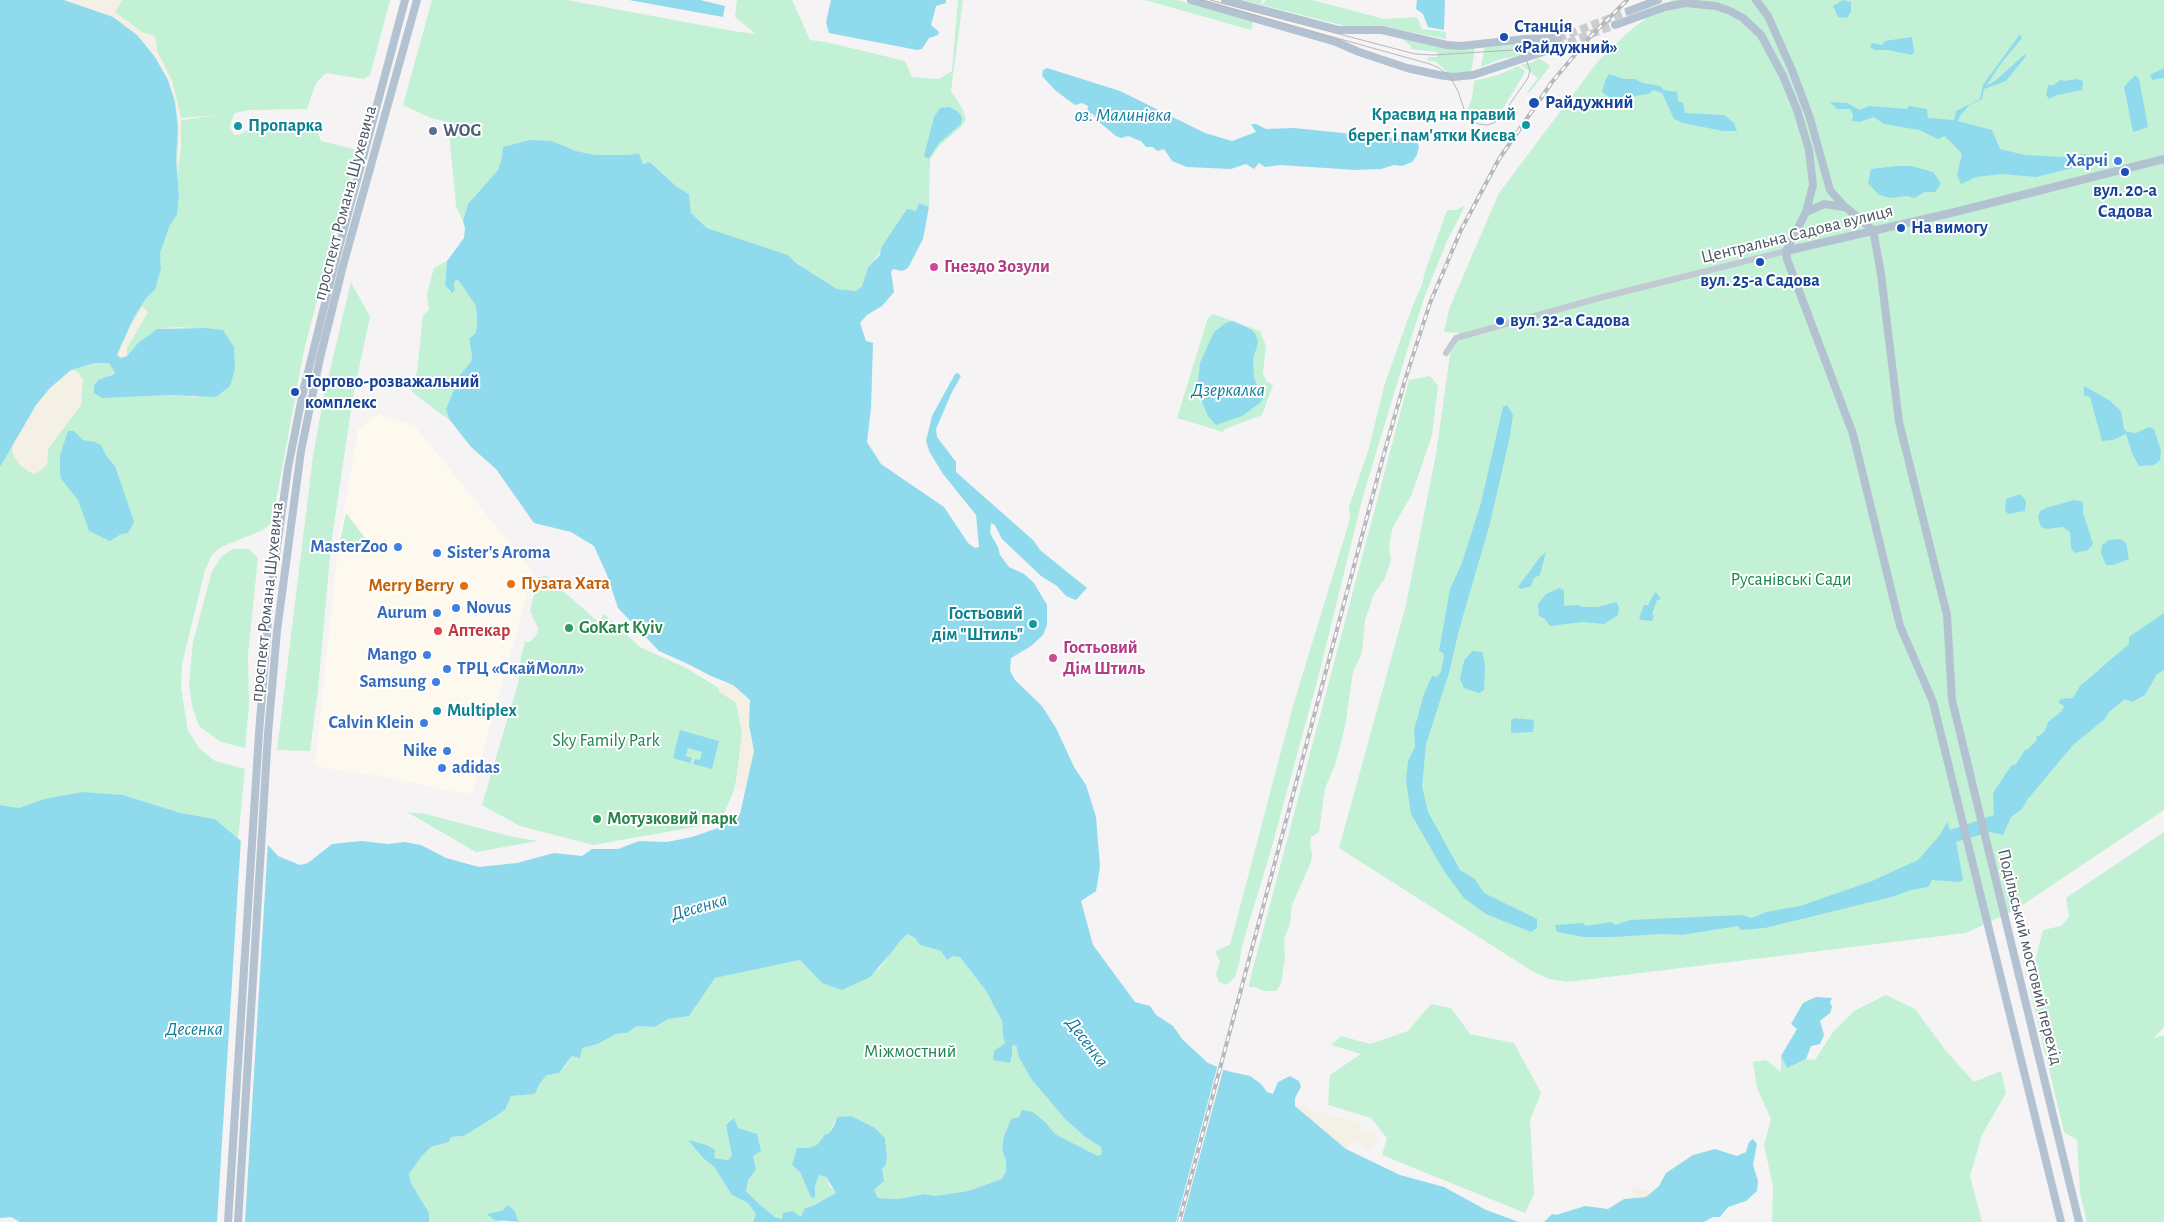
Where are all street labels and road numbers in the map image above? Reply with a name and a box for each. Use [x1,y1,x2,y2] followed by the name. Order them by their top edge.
[309,103,381,303] street label: проспект Романа Шухевича
[1699,200,1895,268] street label: Центральна Садова вулиця
[246,501,288,703] street label: проспект Романа Шухевича
[1993,847,2067,1067] street label: Подільський мостовий перехід

